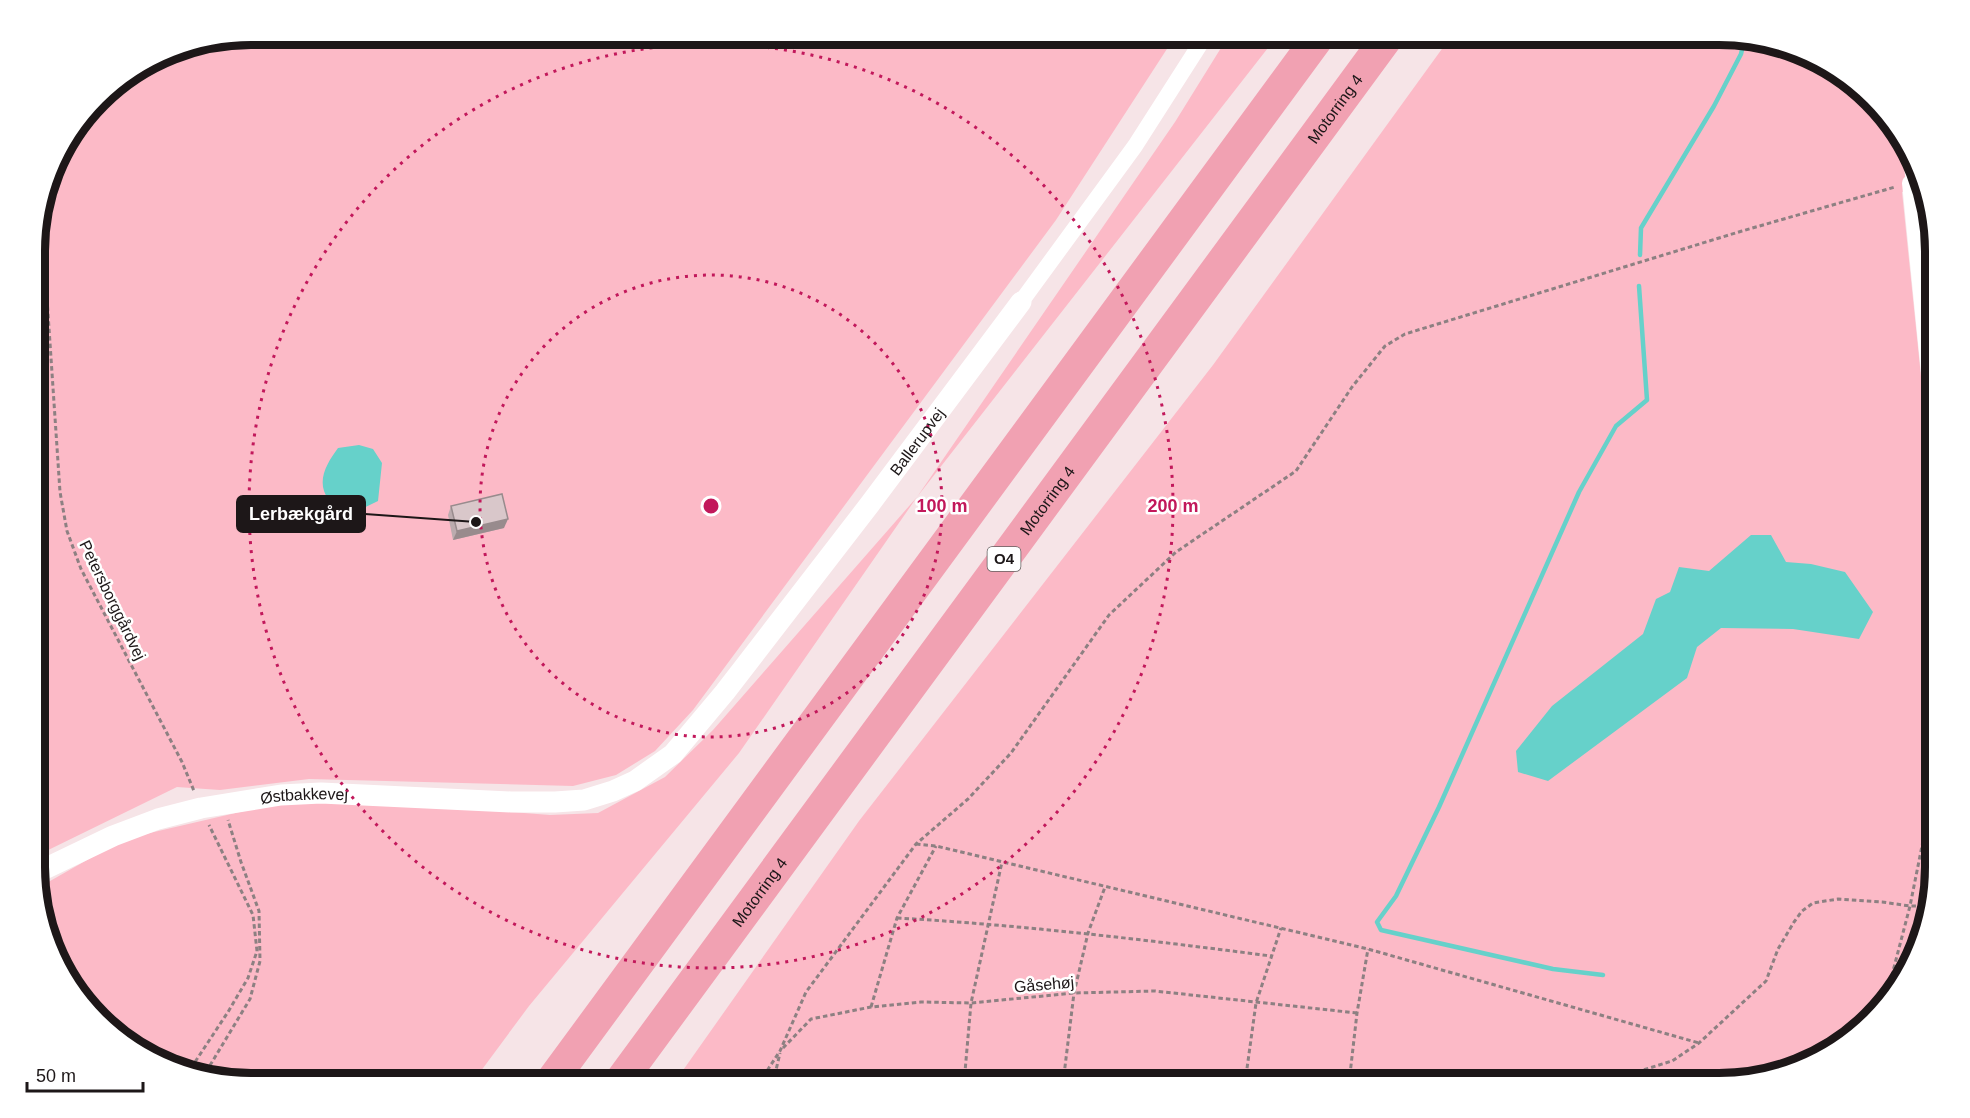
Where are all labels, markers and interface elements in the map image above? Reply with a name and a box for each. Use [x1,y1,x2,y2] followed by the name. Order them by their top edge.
[1304,71,1366,147] street label: Motorring 4
[887,405,948,478] street label: Ballerupvej
[1017,463,1078,538] street label: Motorring 4
[237,496,365,532] callout: Lerbækgård
[701,496,721,516] centre of rings
[916,496,968,516] text: 100 m
[1147,496,1199,516] text: 200 m
[249,504,353,524] text: Lerbækgård
[76,538,149,663] street label: Petersborggårdvej
[988,547,1020,571] road number: O4
[259,785,348,807] street label: Østbakkevej
[729,855,791,930] street label: Motorring 4
[1013,973,1075,996] street label: Gåsehøj
[27,1055,142,1093] scale bar
[36,1066,76,1086] text: 50 m

